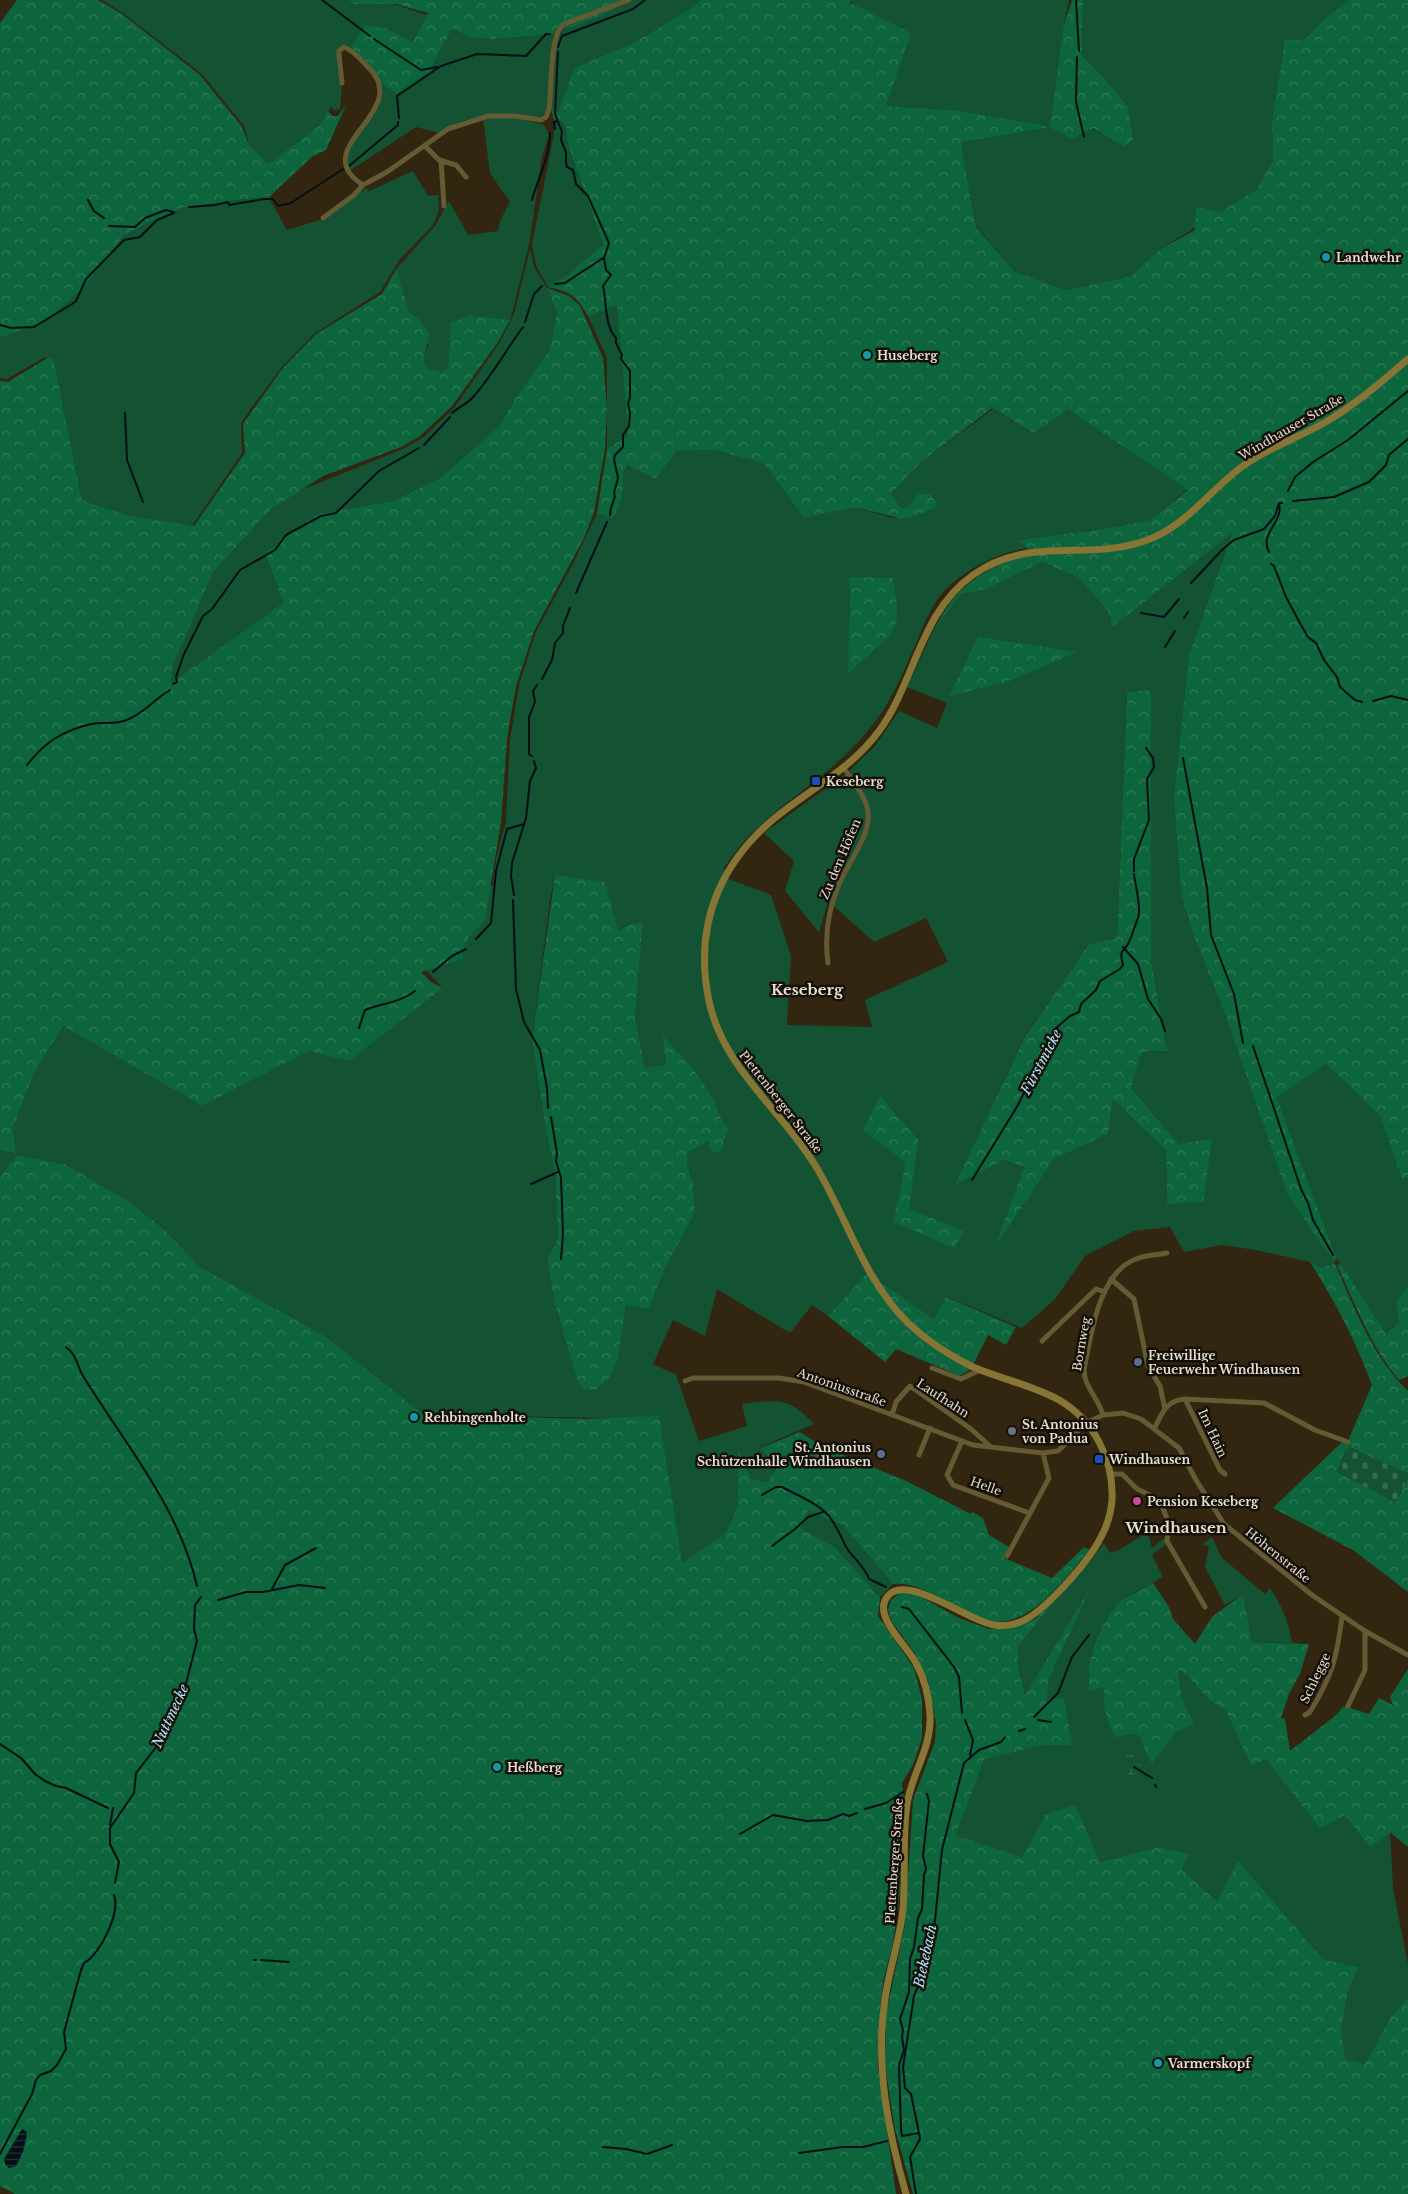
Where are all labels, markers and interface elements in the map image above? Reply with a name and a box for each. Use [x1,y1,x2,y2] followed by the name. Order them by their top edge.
[1336,250,1401,265] place label: Landwehr
[1320,251,1332,263] marker: Landwehr
[877,348,938,363] place label: Huseberg
[861,349,873,361] marker: Huseberg
[1235,391,1346,464] street label: Windhauser Straße
[826,774,884,789] place label: Keseberg
[810,775,822,787] marker: Keseberg
[816,817,864,901] street label: Zu den Höfen
[771,980,844,999] district label: Keseberg
[1016,1026,1066,1099] water label: Fürstmicke
[736,1048,826,1156] street label: Plettenberger Straße
[1069,1315,1093,1372] street label: Bornweg
[1148,1348,1300,1377] place label: Freiwillige Feuerwehr Windhausen
[1132,1356,1144,1368] marker: Freiwillige Feuerwehr Windhausen
[795,1364,889,1409] street label: Antoniusstraße
[914,1375,972,1421] street label: Laufhahn
[1195,1407,1231,1459] street label: Im Hain
[424,1410,526,1425] place label: Rehbingenholte
[408,1411,420,1423] marker: Rehbingenholte
[1022,1417,1099,1446] place label: St. Antonius von Padua
[1006,1425,1018,1437] marker: St. Antonius von Padua
[697,1440,871,1469] place label: St. Antonius Schützenhalle Windhausen
[875,1448,887,1460] marker: St. Antonius Schützenhalle Windhausen
[1108,1452,1191,1467] place label: Windhausen
[1093,1453,1105,1465] marker: Windhausen
[968,1473,1004,1499] street label: Helle
[1147,1494,1259,1509] place label: Pension Keseberg
[1131,1495,1143,1507] marker: Pension Keseberg
[1124,1518,1227,1537] district label: Windhausen
[1242,1524,1314,1586] street label: Höhenstraße
[1297,1650,1333,1706] street label: Schlegge
[147,1681,193,1752] water label: Nuttmecke
[507,1760,563,1775] place label: Heßberg
[491,1761,503,1773] marker: Heßberg
[882,1797,906,1924] street label: Plettenberger Straße
[909,1923,940,1990] water label: Biekebach
[1167,2056,1252,2071] place label: Varmerskopf
[1152,2057,1164,2069] marker: Varmerskopf

